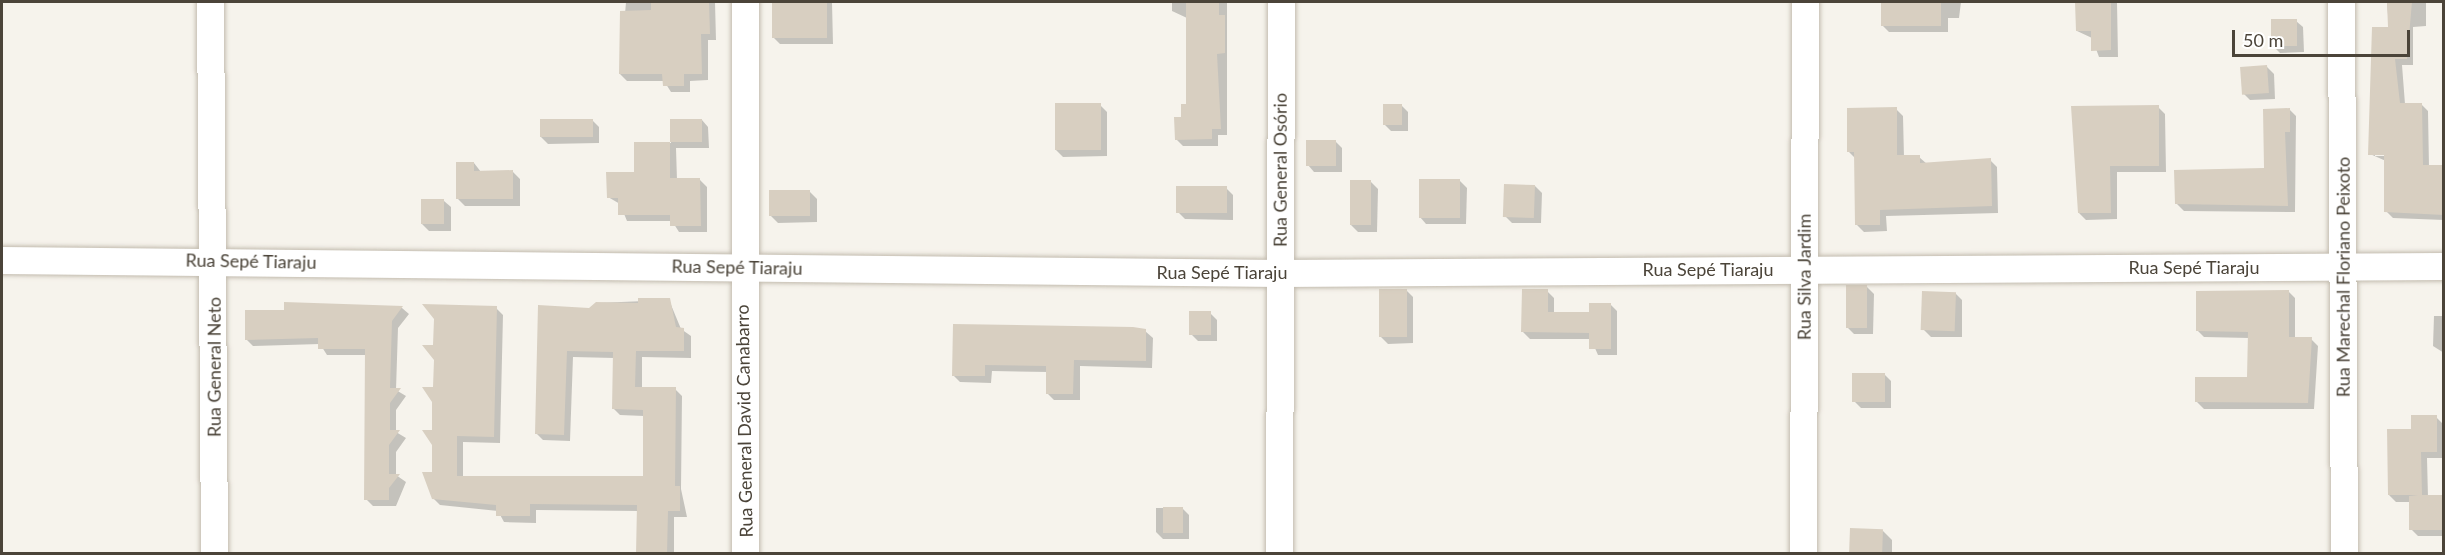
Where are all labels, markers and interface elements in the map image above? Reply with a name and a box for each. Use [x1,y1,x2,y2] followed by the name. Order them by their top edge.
[2235,18,2414,56] scale bar
[2243,29,2283,51] text: 50 m
[1269,93,1291,247] street label: Rua General Osório
[2332,157,2354,397] street label: Rua Marechal Floriano Peixoto
[1793,214,1815,340] street label: Rua Silva Jardim
[185,249,317,273] street label: Rua Sepé Tiaraju
[671,255,803,279] street label: Rua Sepé Tiaraju
[2128,256,2260,278] street label: Rua Sepé Tiaraju
[1642,258,1774,280] street label: Rua Sepé Tiaraju
[1156,261,1288,283] street label: Rua Sepé Tiaraju
[203,297,225,437] street label: Rua General Neto
[731,304,757,538] street label: Rua General David Canabarro

